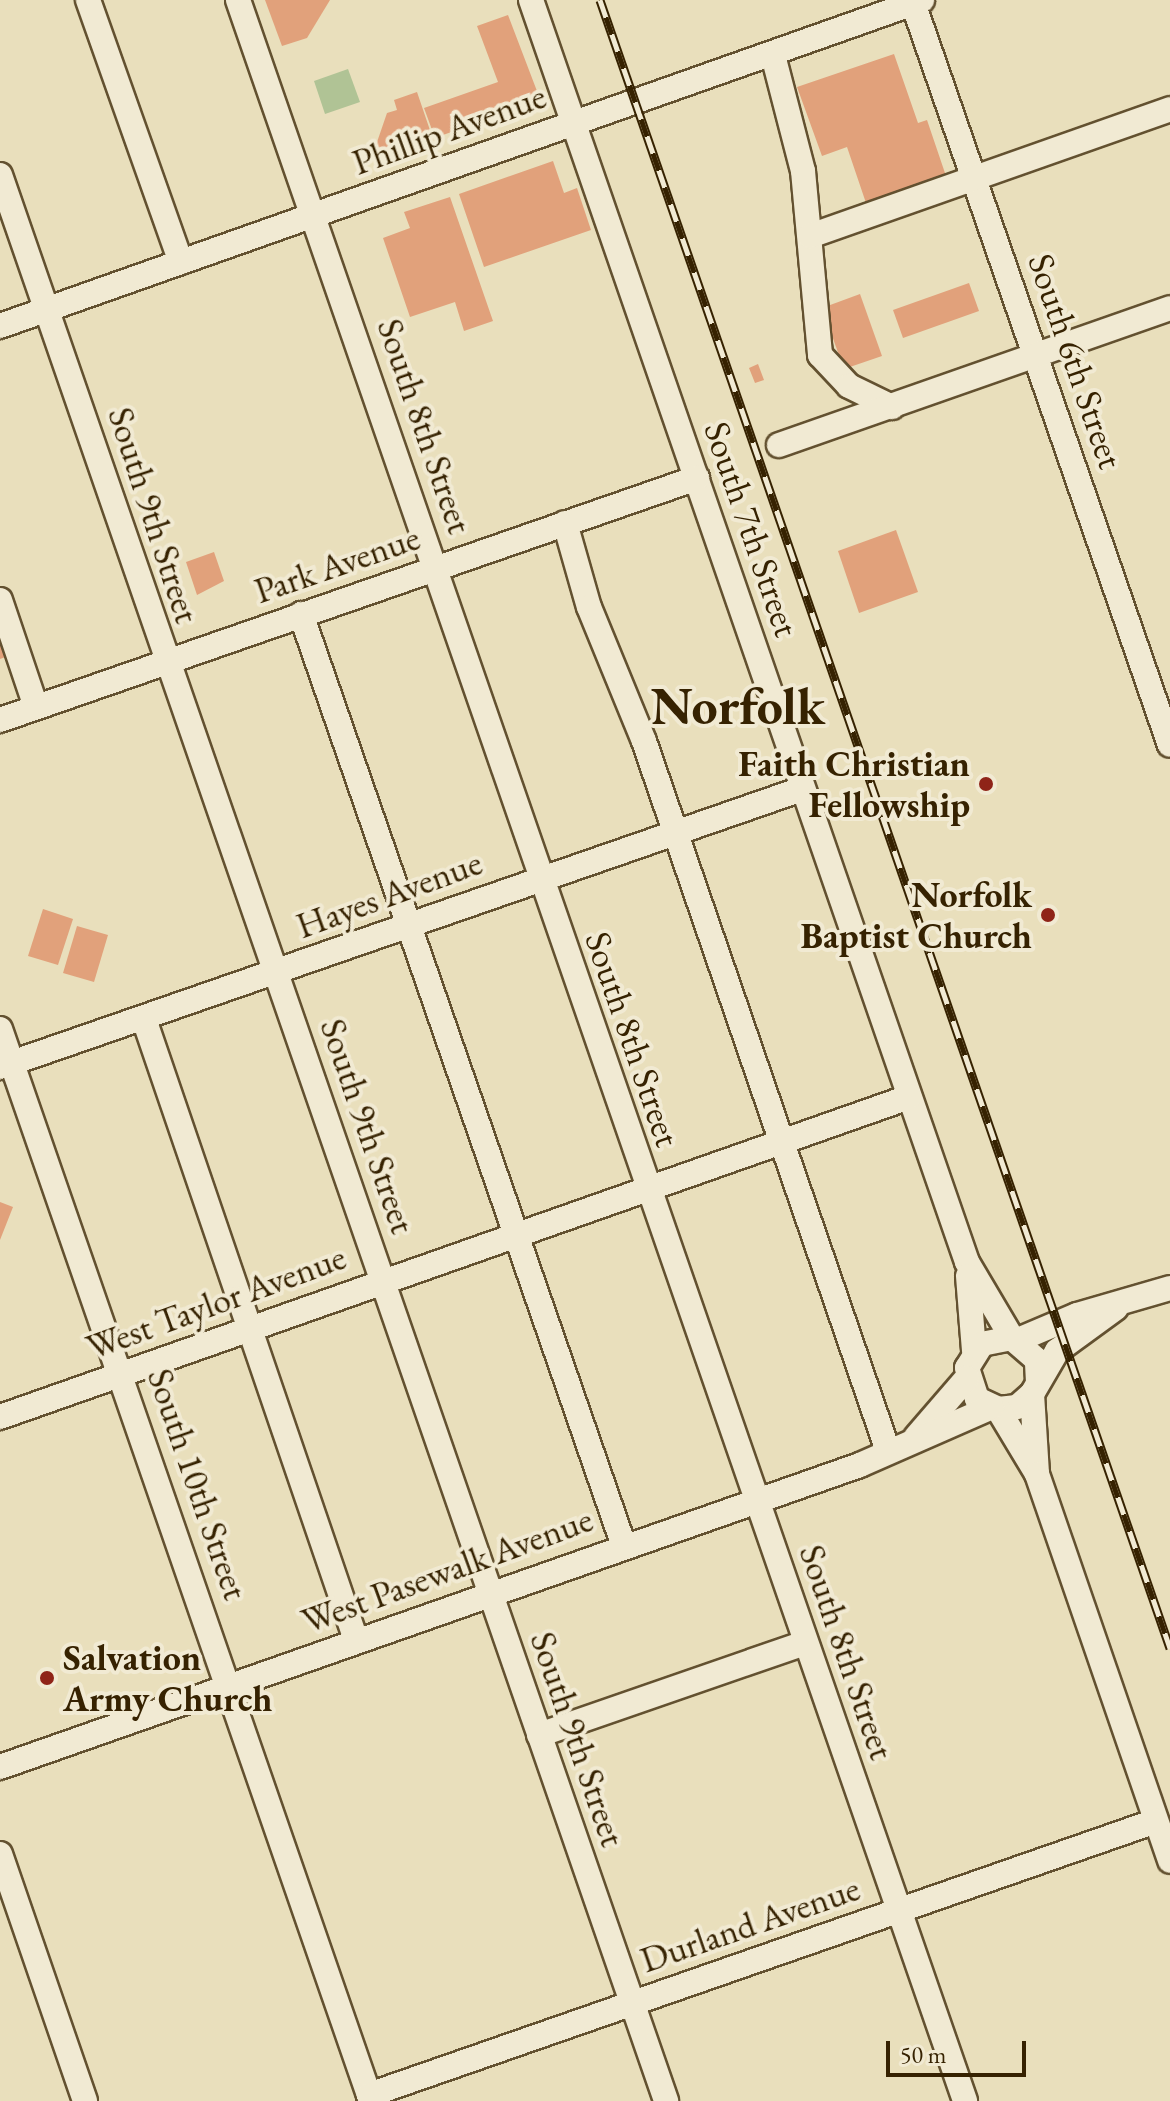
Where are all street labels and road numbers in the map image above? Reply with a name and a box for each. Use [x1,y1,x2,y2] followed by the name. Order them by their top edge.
[346,74,552,184] street label: Phillip Avenue
[1019,248,1133,474] street label: South 6th Street
[368,313,482,539] street label: South 8th Street
[99,402,209,628] street label: South 9th Street
[695,416,809,642] street label: South 7th Street
[249,516,425,612] street label: Park Avenue
[290,840,488,948] street label: Hayes Avenue
[576,926,690,1152] street label: South 8th Street
[311,1013,425,1239] street label: South 9th Street
[81,1235,351,1369] street label: West Taylor Avenue
[138,1363,258,1605] street label: South 10th Street
[296,1497,598,1643] street label: West Pasewalk Avenue
[790,1539,904,1765] street label: South 8th Street
[521,1626,635,1852] street label: South 9th Street
[635,1866,865,1982] street label: Durland Avenue

